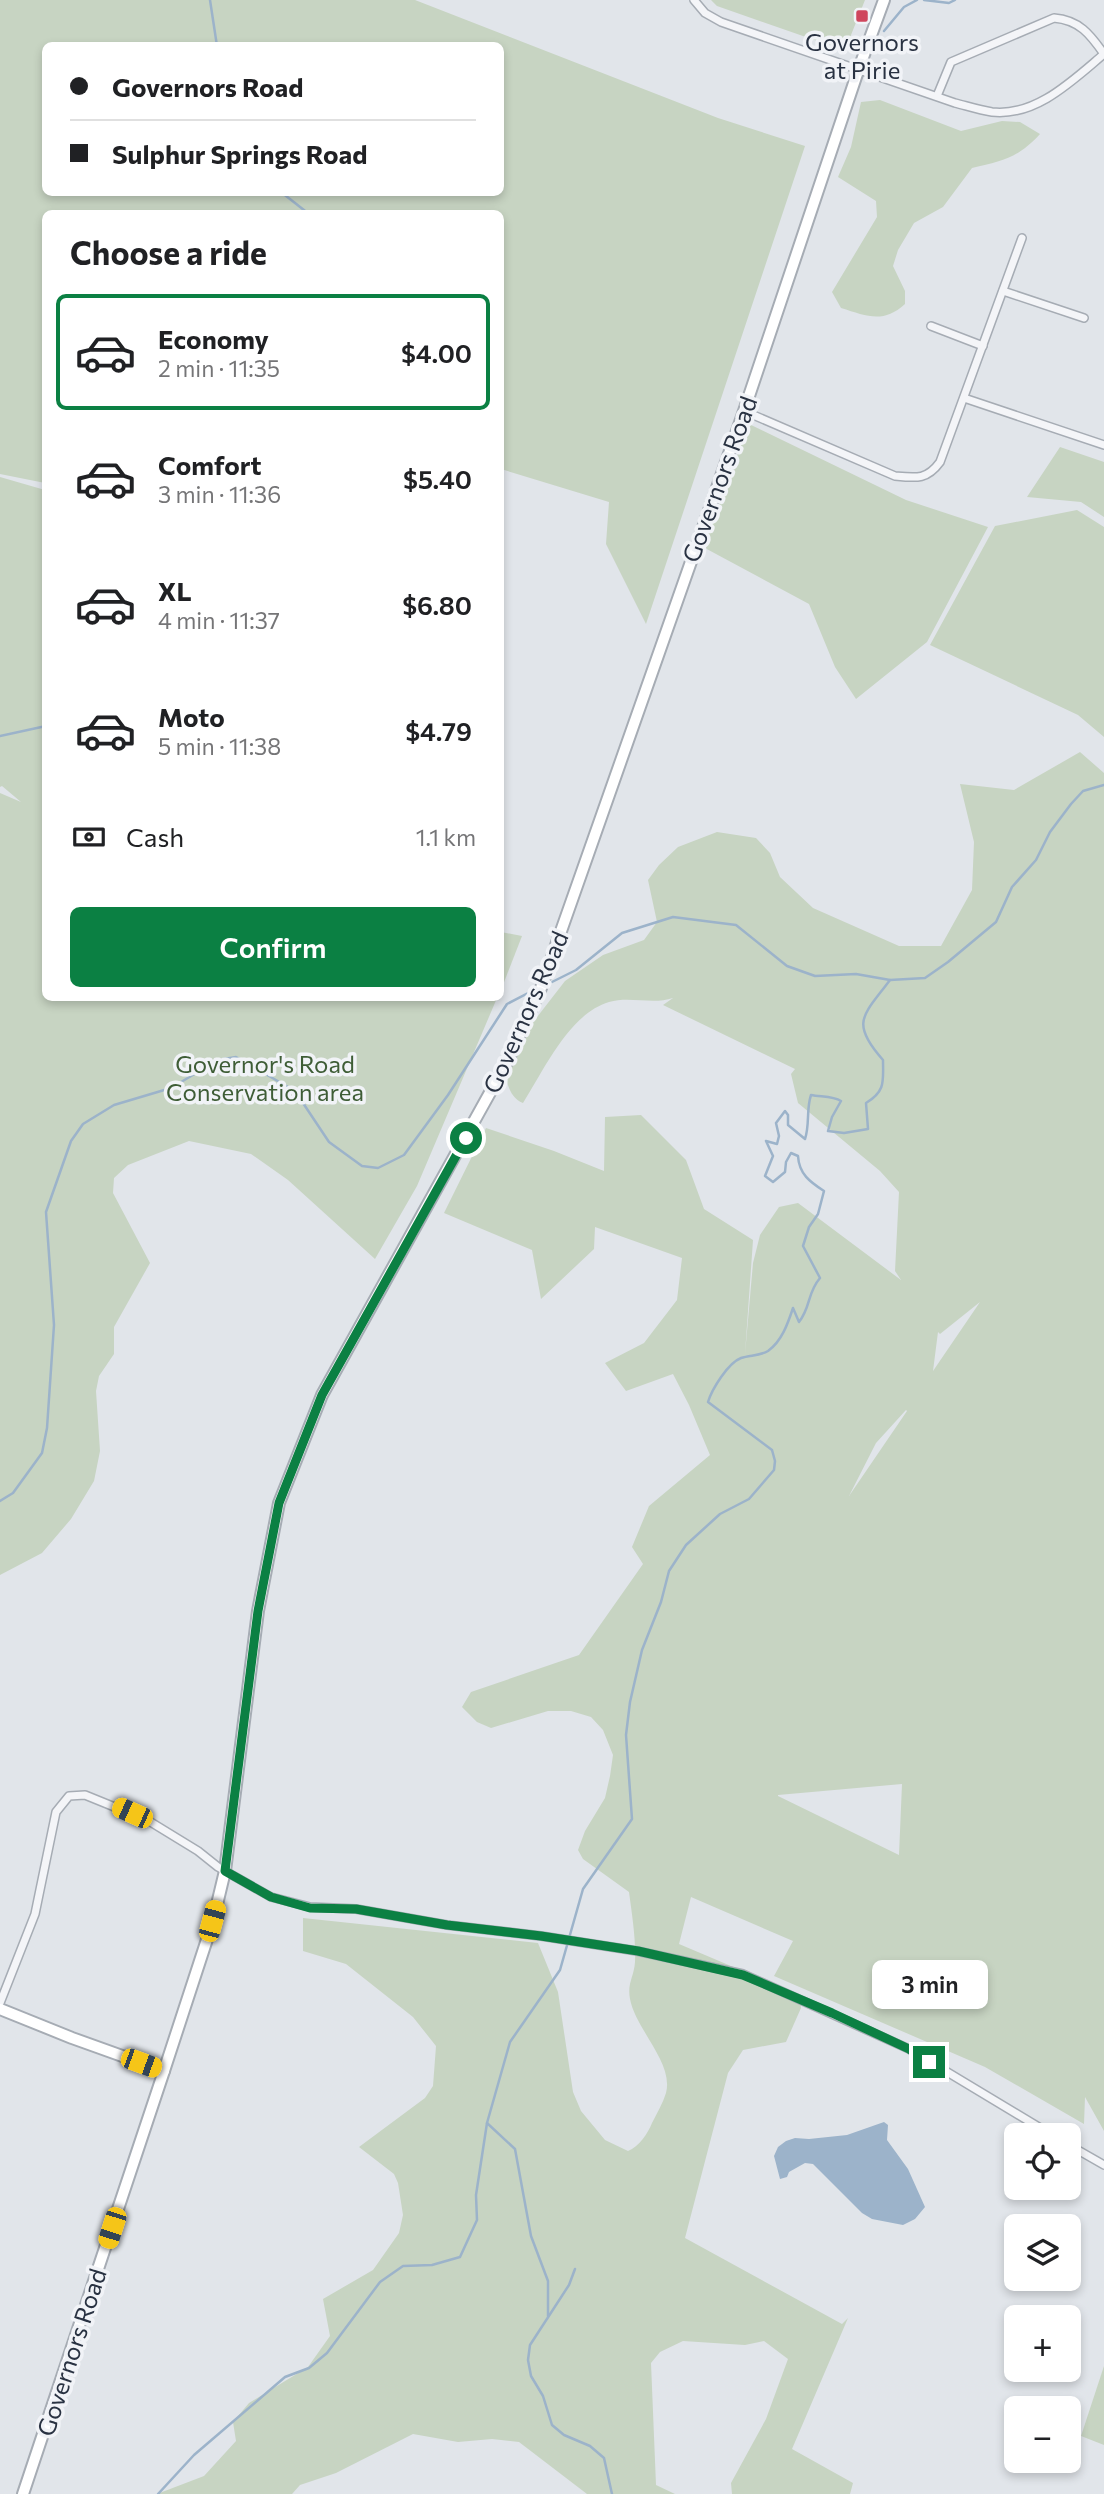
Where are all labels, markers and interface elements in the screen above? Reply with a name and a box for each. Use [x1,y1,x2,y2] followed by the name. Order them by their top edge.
[854,8,870,24] marker: Governors at Pirie
[805,27,919,84] place label: Governors at Pirie
[112,71,303,102] text: Governors Road
[112,138,367,169] text: Sulphur Springs Road
[70,232,267,272] text: Choose a ride
[74,321,137,384] icon: car
[158,323,269,354] text: Economy
[401,337,472,368] text: $4.00
[158,354,280,382] text: 2 min · 11:35
[676,392,762,566] street label: Governors Road
[74,447,137,510] icon: car
[158,449,261,480] text: Comfort
[403,463,472,494] text: $5.40
[158,480,281,508] text: 3 min · 11:36
[74,573,137,636] icon: car
[158,575,192,606] text: XL
[402,589,472,620] text: $6.80
[158,606,280,634] text: 4 min · 11:37
[74,699,137,762] icon: car
[158,701,225,732] text: Moto
[405,715,472,746] text: $4.79
[158,732,281,760] text: 5 min · 11:38
[70,818,108,856] icon: cash
[126,821,184,852] text: Cash
[416,823,476,851] text: 1.1 km
[70,907,476,987] button: Confirm
[476,926,574,1098] street label: Governors Road
[166,1049,364,1106] park label: Governor's Road Conservation area
[450,1122,482,1154] route start
[109,1795,156,1831] car
[197,1898,228,1944] car
[871,1960,987,2010] callout: 3 min
[901,1970,959,1998] text: 3 min
[118,2046,165,2080] car
[913,2046,945,2078] route end
[1004,2123,1081,2473] map controls
[1004,2123,1081,2200] button: locate
[96,2205,129,2251] car
[1004,2214,1081,2291] button: layers
[30,2265,112,2439] street label: Governors Road
[1004,2305,1081,2382] button: +
[1004,2396,1081,2473] button: −

